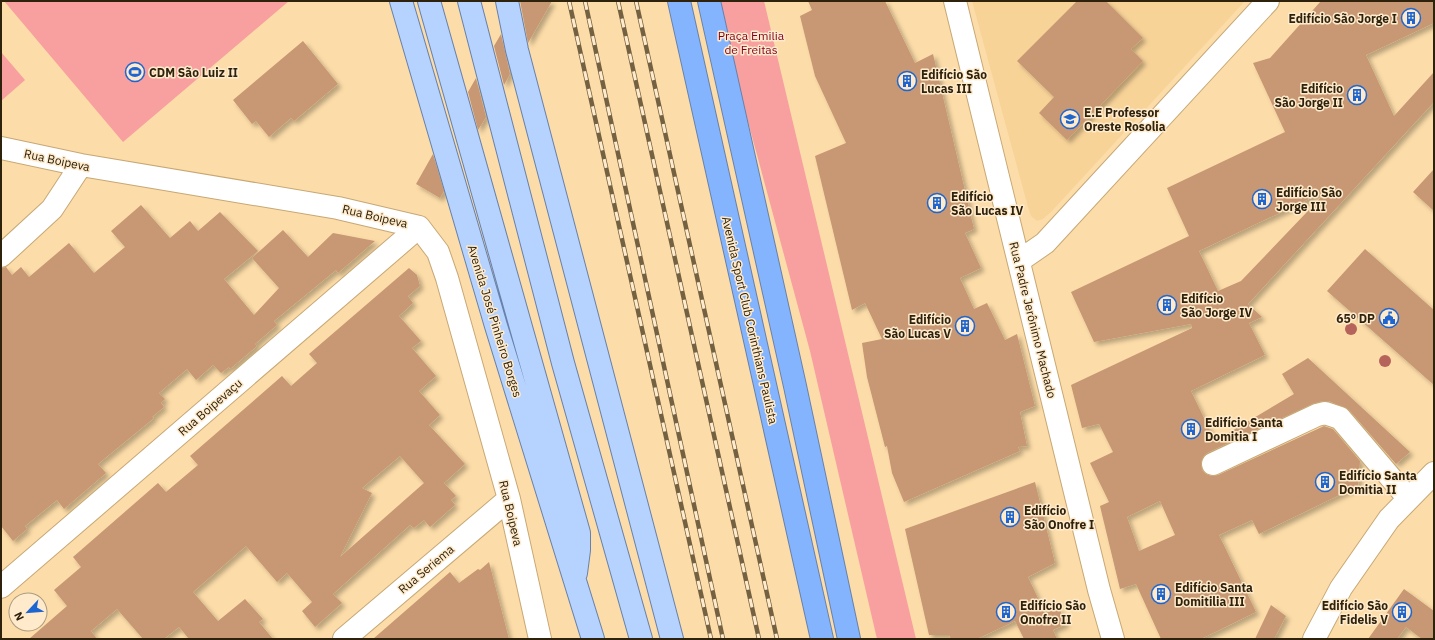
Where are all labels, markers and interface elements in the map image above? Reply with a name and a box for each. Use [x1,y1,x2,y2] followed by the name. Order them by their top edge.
[1400,7,1422,29] building icon: Edifício São Jorge I
[1289,11,1397,26] place label: Edifício São Jorge I
[718,28,785,57] park label: Praça Emilia de Freitas
[124,61,146,83] sports icon: CDM São Luiz II
[149,65,238,80] place label: CDM São Luiz II
[921,67,987,96] place label: Edifício São Lucas III
[896,70,918,92] building icon: Edifício São Lucas III
[1274,81,1343,110] place label: Edifício São Jorge II
[1346,84,1368,106] building icon: Edifício São Jorge II
[1084,105,1166,134] place label: E.E Professor Oreste Rosolia
[1059,108,1081,130] school or university icon: E.E Professor Oreste Rosolia
[23,146,92,174] street label: Rua Boipeva
[1276,185,1342,214] place label: Edifício São Jorge III
[1251,188,1273,210] building icon: Edifício São Jorge III
[951,189,1023,218] place label: Edifício São Lucas IV
[926,192,948,214] building icon: Edifício São Lucas IV
[341,201,410,231] street label: Rua Boipeva
[719,215,781,426] street label: Avenida Sport Club Corinthians Paulista
[1006,240,1060,400] street label: Rua Padre Jerônimo Machado
[465,243,525,399] street label: Avenida José Pinheiro Borges
[1181,291,1252,320] place label: Edifício São Jorge IV
[1156,294,1178,316] building icon: Edifício São Jorge IV
[1378,307,1400,329] public building icon: 65º DP
[1336,311,1375,326] place label: 65º DP
[884,312,951,341] place label: Edifício São Lucas V
[954,315,976,337] building icon: Edifício São Lucas V
[175,375,245,439] street label: Rua Boipevaçu
[1205,415,1283,444] place label: Edifício Santa Domitia I
[1180,418,1202,440] building icon: Edifício Santa Domitia I
[1339,468,1417,497] place label: Edifício Santa Domitia II
[1314,471,1336,493] building icon: Edifício Santa Domitia II
[496,479,526,548] street label: Rua Boipeva
[1024,503,1094,532] place label: Edifício São Onofre I
[999,506,1021,528] building icon: Edifício São Onofre I
[395,541,457,597] street label: Rua Seriema
[1175,580,1253,609] place label: Edifício Santa Domitilia III
[1150,583,1172,605] building icon: Edifício Santa Domitilia III
[8,592,48,632] north arrow
[1020,598,1086,627] place label: Edifício São Onofre II
[1322,598,1388,627] place label: Edifício São Fidelis V
[995,601,1017,623] building icon: Edifício São Onofre II
[1391,601,1413,623] building icon: Edifício São Fidelis V
[11,610,27,623] text: N

